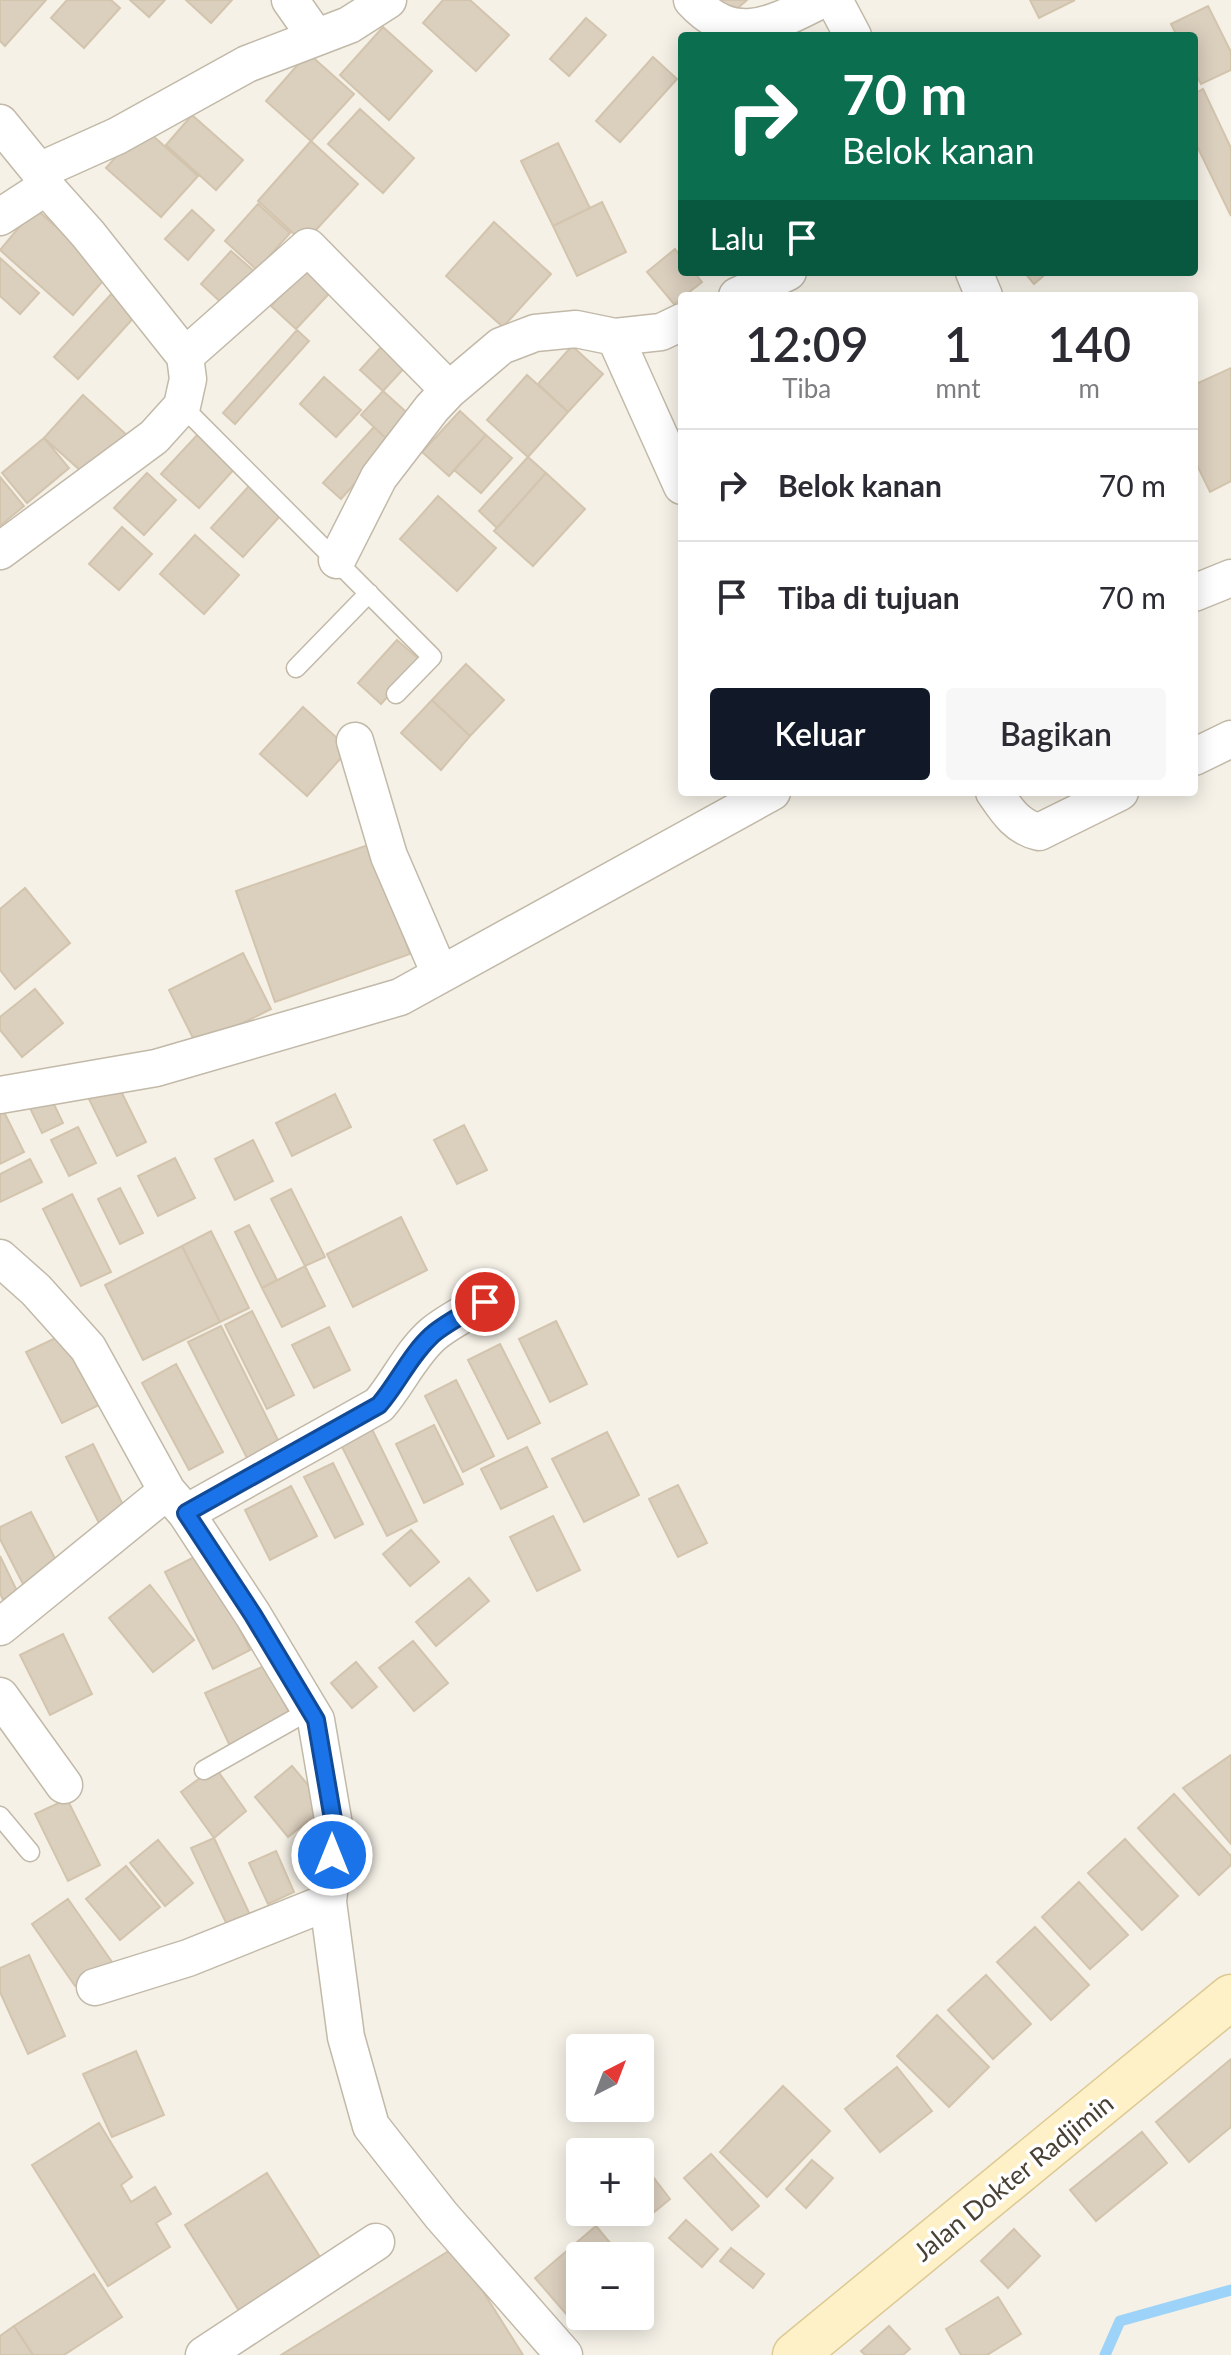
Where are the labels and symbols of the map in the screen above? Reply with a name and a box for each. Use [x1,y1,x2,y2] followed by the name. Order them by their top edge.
[451,1268,519,1336] pin
[290,1813,374,1897] position arrow
[566,2034,654,2122] north arrow
[907,2087,1119,2267] street label: Jalan Dokter Radjimin

